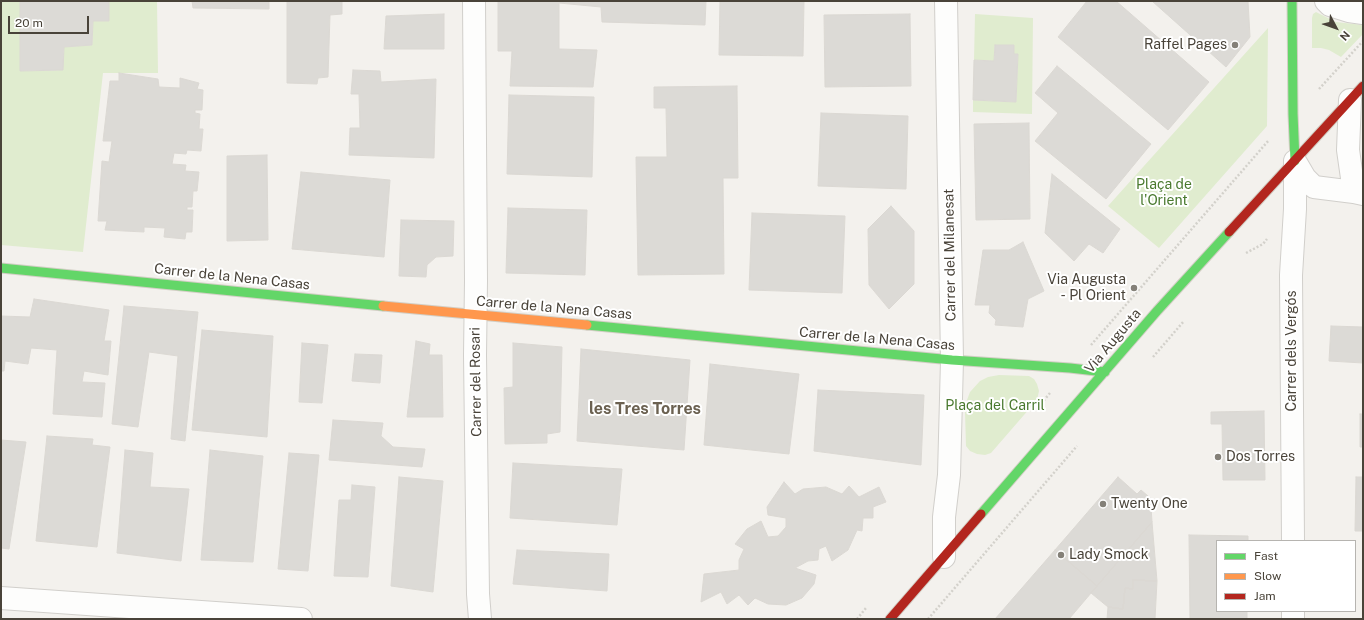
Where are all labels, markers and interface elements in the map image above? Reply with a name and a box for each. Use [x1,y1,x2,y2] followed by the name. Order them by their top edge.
[10,8,91,34] scale bar
[1316,8,1356,48] north arrow
[15,16,43,30] text: 20 m
[1338,29,1352,43] text: N
[1144,37,1227,53] place label: Raffel Pages
[1230,40,1240,50] marker: Raffel Pages
[1136,177,1192,210] park label: Plaça de l'Orient
[940,189,960,321] street label: Carrer del Milanesat
[153,260,311,294] street label: Carrer de la Nena Casas
[1047,272,1126,304] place label: Via Augusta - Pl Orient
[1129,283,1139,293] marker: Via Augusta - Pl Orient
[1284,290,1300,412] street label: Carrer dels Vergós
[475,293,633,323] street label: Carrer de la Nena Casas
[1081,305,1145,377] street label: Via Augusta
[798,324,956,354] street label: Carrer de la Nena Casas
[467,327,485,437] street label: Carrer del Rosari
[945,398,1045,414] park label: Plaça del Carril
[589,399,701,419] district label: les Tres Torres
[1226,449,1295,465] place label: Dos Torres
[1213,452,1223,462] marker: Dos Torres
[1111,496,1188,512] place label: Twenty One
[1098,499,1108,509] marker: Twenty One
[1216,540,1356,612] legend
[1069,547,1149,563] place label: Lady Smock
[1254,549,1278,563] text: Fast
[1056,550,1066,560] marker: Lady Smock
[1254,569,1281,583] text: Slow
[1254,589,1276,603] text: Jam

